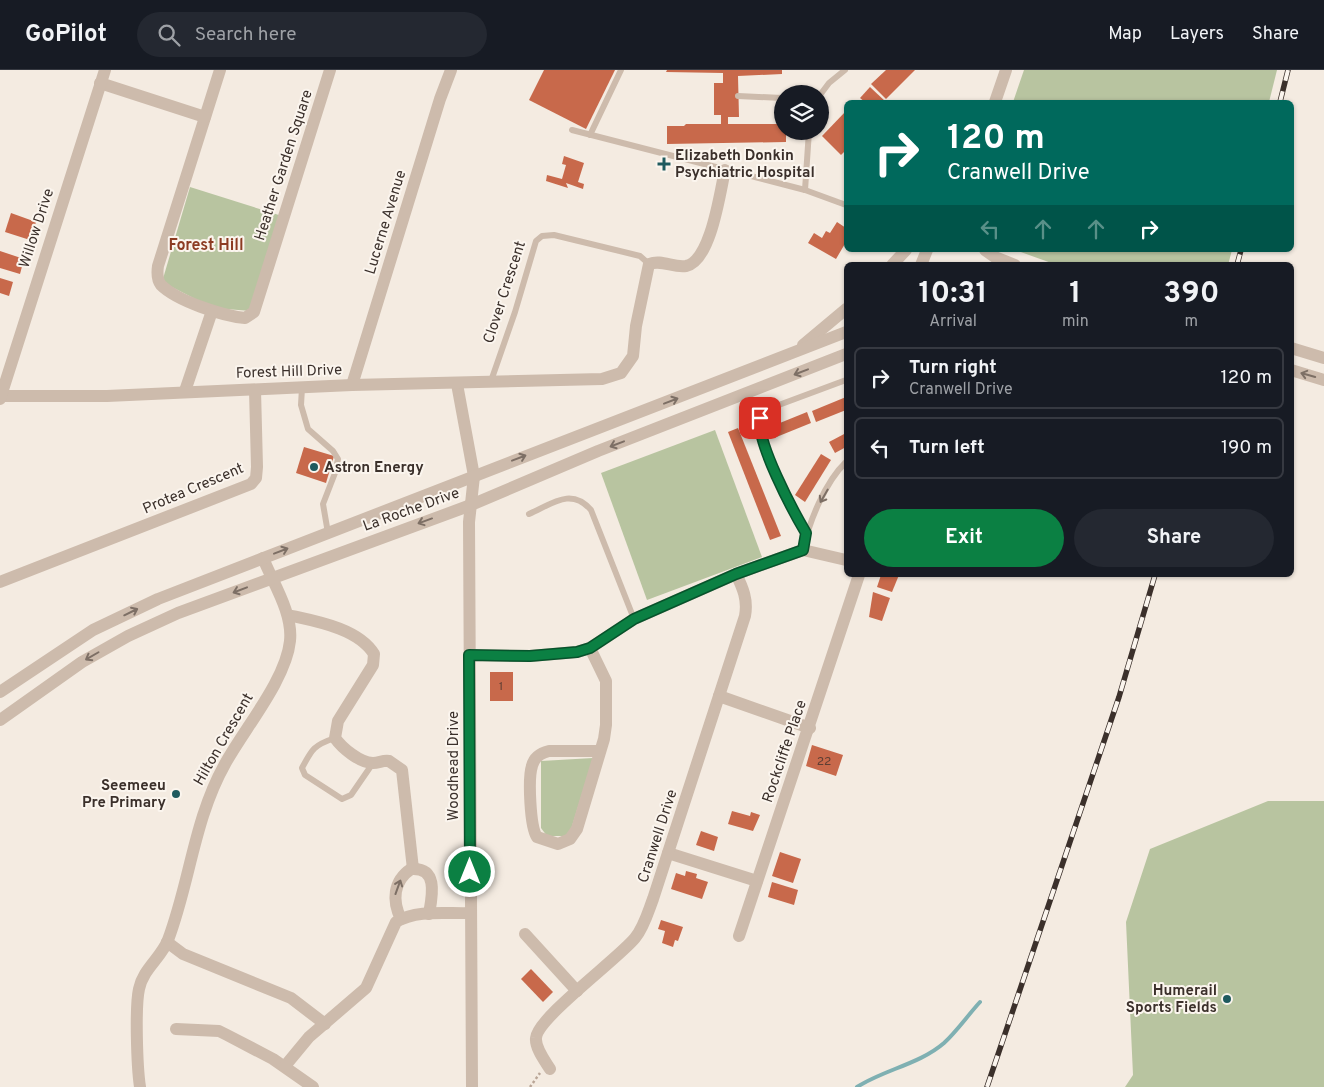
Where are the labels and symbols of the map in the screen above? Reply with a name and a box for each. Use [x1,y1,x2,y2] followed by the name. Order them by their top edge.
[251,88,318,243] street label: Heather Garden Square
[675,147,815,183] place label: Elizabeth Donkin Psychiatric Hospital
[657,157,671,171] marker: Elizabeth Donkin Psychiatric Hospital
[362,168,411,277] street label: Lucerne Avenue
[16,186,59,271] street label: Willow Drive
[168,236,244,256] district label: Forest Hill
[480,239,531,346] street label: Clover Crescent
[236,361,342,384] street label: Forest Hill Drive
[794,368,809,377] one-way arrow
[1300,370,1316,379] one-way arrow
[663,396,679,405] one-way arrow
[739,397,781,439] pin
[610,439,625,449] one-way arrow
[511,453,527,462] one-way arrow
[324,459,424,478] place label: Astron Energy
[140,460,247,519] street label: Protea Crescent
[308,461,320,473] marker: Astron Energy
[361,484,462,537] street label: La Roche Drive
[818,489,828,503] one-way arrow
[418,517,433,526] one-way arrow
[274,546,289,555] one-way arrow
[233,585,248,595] one-way arrow
[123,607,138,616] one-way arrow
[85,652,100,662] one-way arrow
[499,679,503,695] house number: 1
[190,690,258,789] street label: Hilton Crescent
[759,698,812,805] street label: Rockcliffe Place
[445,711,464,821] street label: Woodhead Drive
[817,754,831,770] house number: 22
[82,777,166,813] place label: Seemeeu Pre Primary
[634,787,682,886] street label: Cranwell Drive
[170,788,182,800] marker: Seemeeu Pre Primary
[443,845,495,897] position arrow
[394,880,403,895] one-way arrow
[1126,982,1217,1018] place label: Humerail Sports Fields
[1221,993,1233,1005] marker: Humerail Sports Fields

